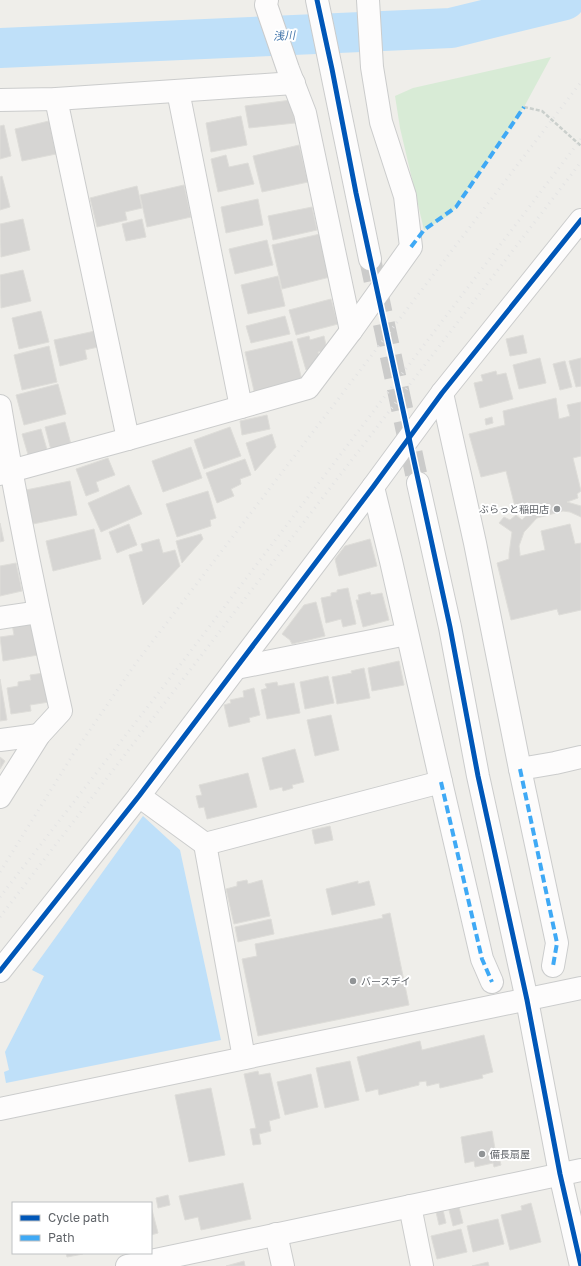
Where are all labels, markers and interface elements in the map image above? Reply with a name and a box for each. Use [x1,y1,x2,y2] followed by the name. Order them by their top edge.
[273,28,296,42] water label: 浅川
[479,503,549,515] place label: ぶらっと稲田店
[552,504,562,514] marker: ぶらっと稲田店
[361,975,411,987] place label: バースデイ
[348,976,358,986] marker: バースデイ
[489,1148,530,1160] place label: 備長扇屋
[477,1149,487,1159] marker: 備長扇屋
[12,1202,152,1254] legend
[48,1210,109,1225] text: Cycle path
[48,1230,75,1245] text: Path

